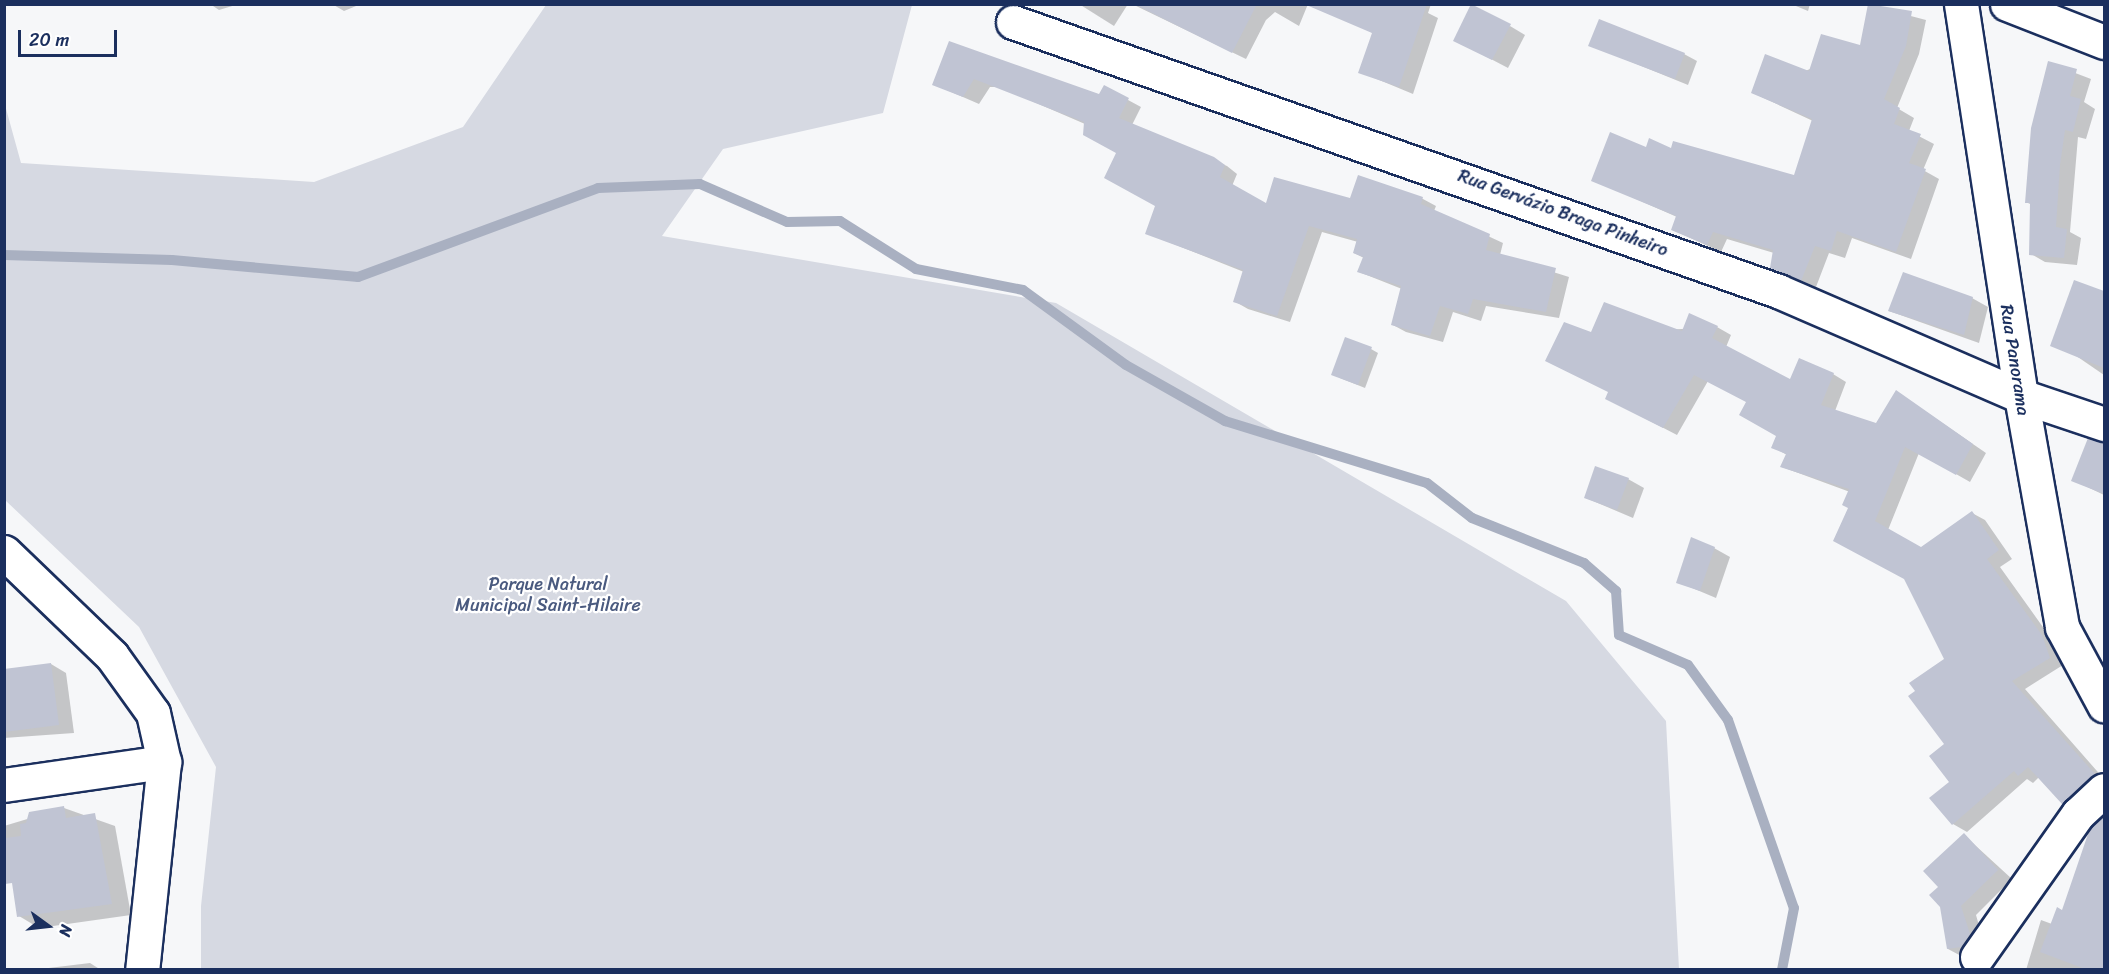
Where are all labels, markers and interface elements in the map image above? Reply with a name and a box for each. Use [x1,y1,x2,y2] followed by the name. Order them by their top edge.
[21,18,120,56] scale bar
[29,24,69,56] text: 20 m
[1455,165,1671,261] street label: Rua Gervázio Braga Pinheiro
[1996,303,2034,417] street label: Rua Panorama
[455,574,641,616] park label: Parque Natural Municipal Saint-Hilaire
[18,896,78,956] north arrow
[50,922,81,940] text: N

